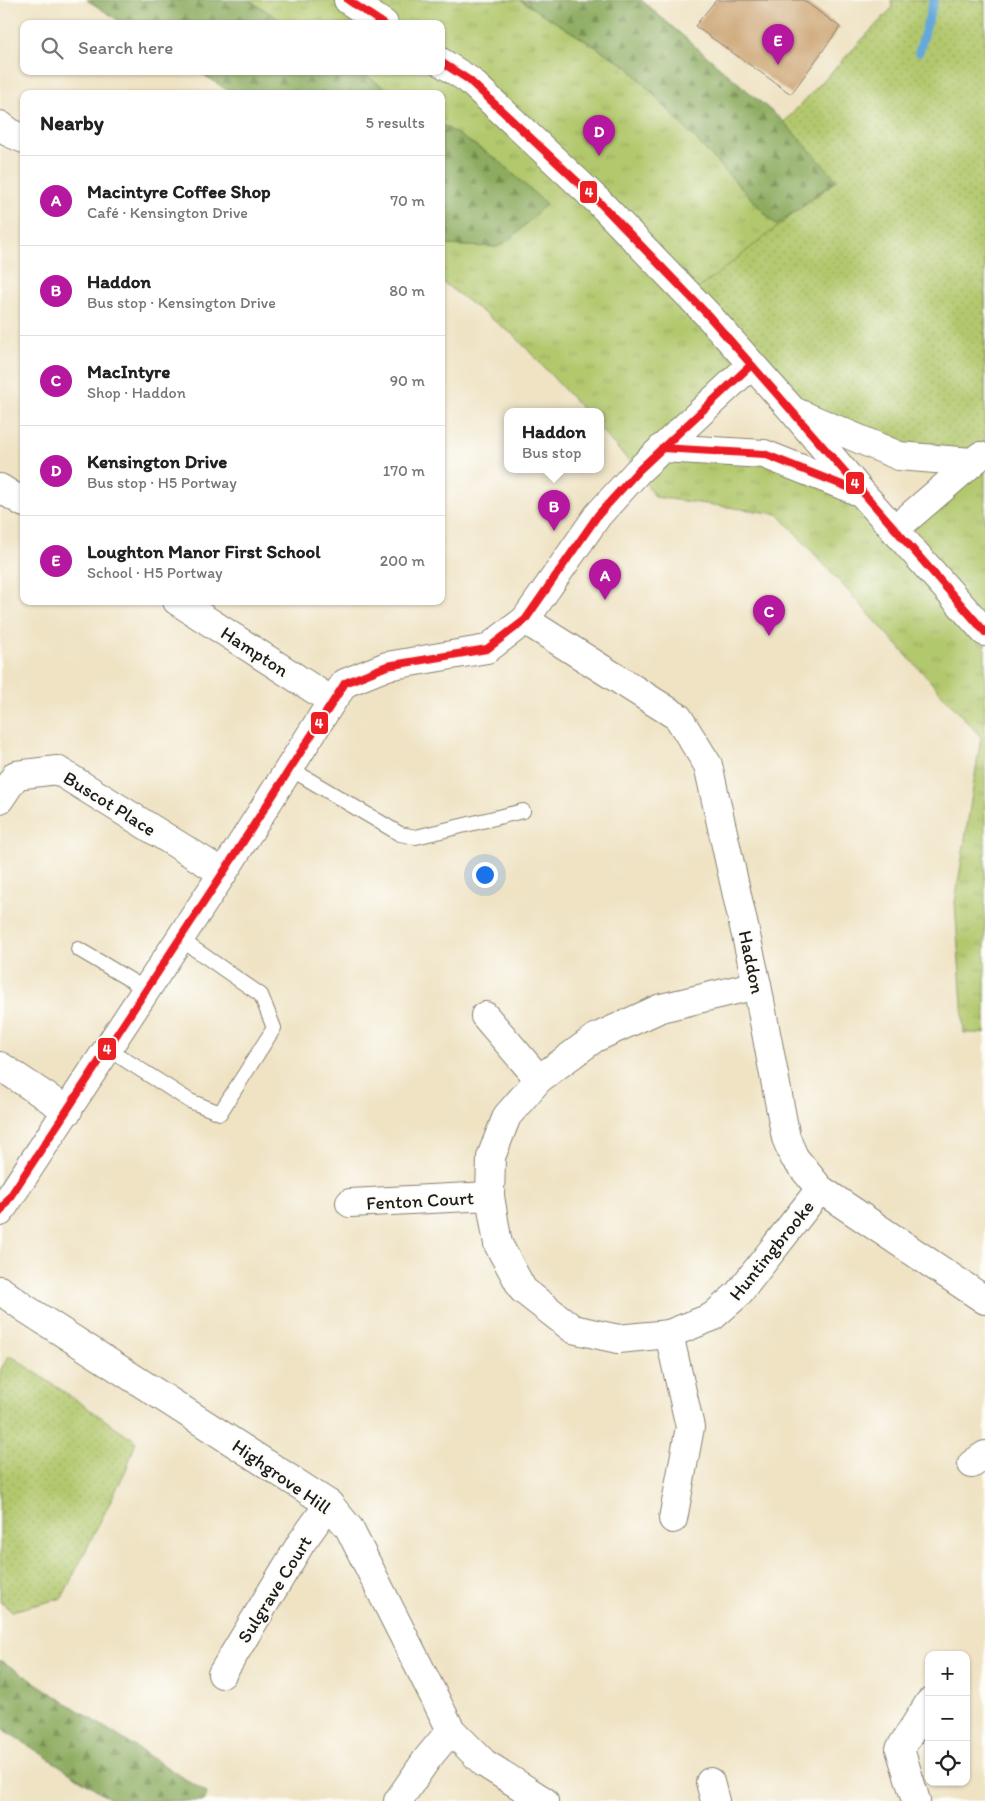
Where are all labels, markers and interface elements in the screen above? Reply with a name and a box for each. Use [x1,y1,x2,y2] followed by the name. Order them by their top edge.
[20,20,445,75] search box
[762,24,794,65] pin: E
[38,34,66,62] icon: search
[78,36,173,59] text: Search here
[40,110,104,135] text: Nearby
[365,113,425,132] text: 5 results
[583,115,615,156] pin: D
[87,180,271,203] text: Macintyre Coffee Shop
[579,180,598,204] line badge: 4
[585,184,594,201] text: 4
[51,191,61,210] text: A
[390,191,425,210] text: 70 m
[87,203,248,222] text: Café · Kensington Drive
[87,270,151,293] text: Haddon
[51,281,61,300] text: B
[389,281,425,300] text: 80 m
[87,293,276,312] text: Bus stop · Kensington Drive
[87,360,170,383] text: MacIntyre
[51,371,61,390] text: C
[390,371,425,390] text: 90 m
[87,383,186,402] text: Shop · Haddon
[504,408,604,473] popup
[522,420,586,443] text: Haddon
[522,443,582,462] text: Bus stop
[87,450,227,473] text: Kensington Drive
[51,461,61,480] text: D
[383,461,425,480] text: 170 m
[845,471,865,495] line badge: 4
[87,473,237,492] text: Bus stop · H5 Portway
[851,475,860,492] text: 4
[538,490,570,531] pin: B
[87,540,321,563] text: Loughton Manor First School
[52,551,60,570] text: E
[380,551,425,570] text: 200 m
[589,559,621,600] pin: A
[87,563,223,582] text: School · H5 Portway
[753,595,785,636] pin: C
[217,621,293,682] street label: Hampton
[310,711,329,735] line badge: 4
[315,715,324,732] text: 4
[59,766,160,841] street label: Buscot Place
[472,862,498,888] your location
[734,928,769,996] street label: Haddon
[97,1037,117,1061] line badge: 4
[103,1041,112,1058] text: 4
[366,1186,474,1215] street label: Fenton Court
[724,1195,819,1305] street label: Huntingbrooke
[228,1434,336,1519] street label: Highgrove Hill
[232,1531,316,1647] street label: Sulgrave Court
[925,1651,970,1786] map controls
[925,1651,970,1696] button: +
[925,1696,970,1741] button: −
[925,1741,970,1786] button: locate

